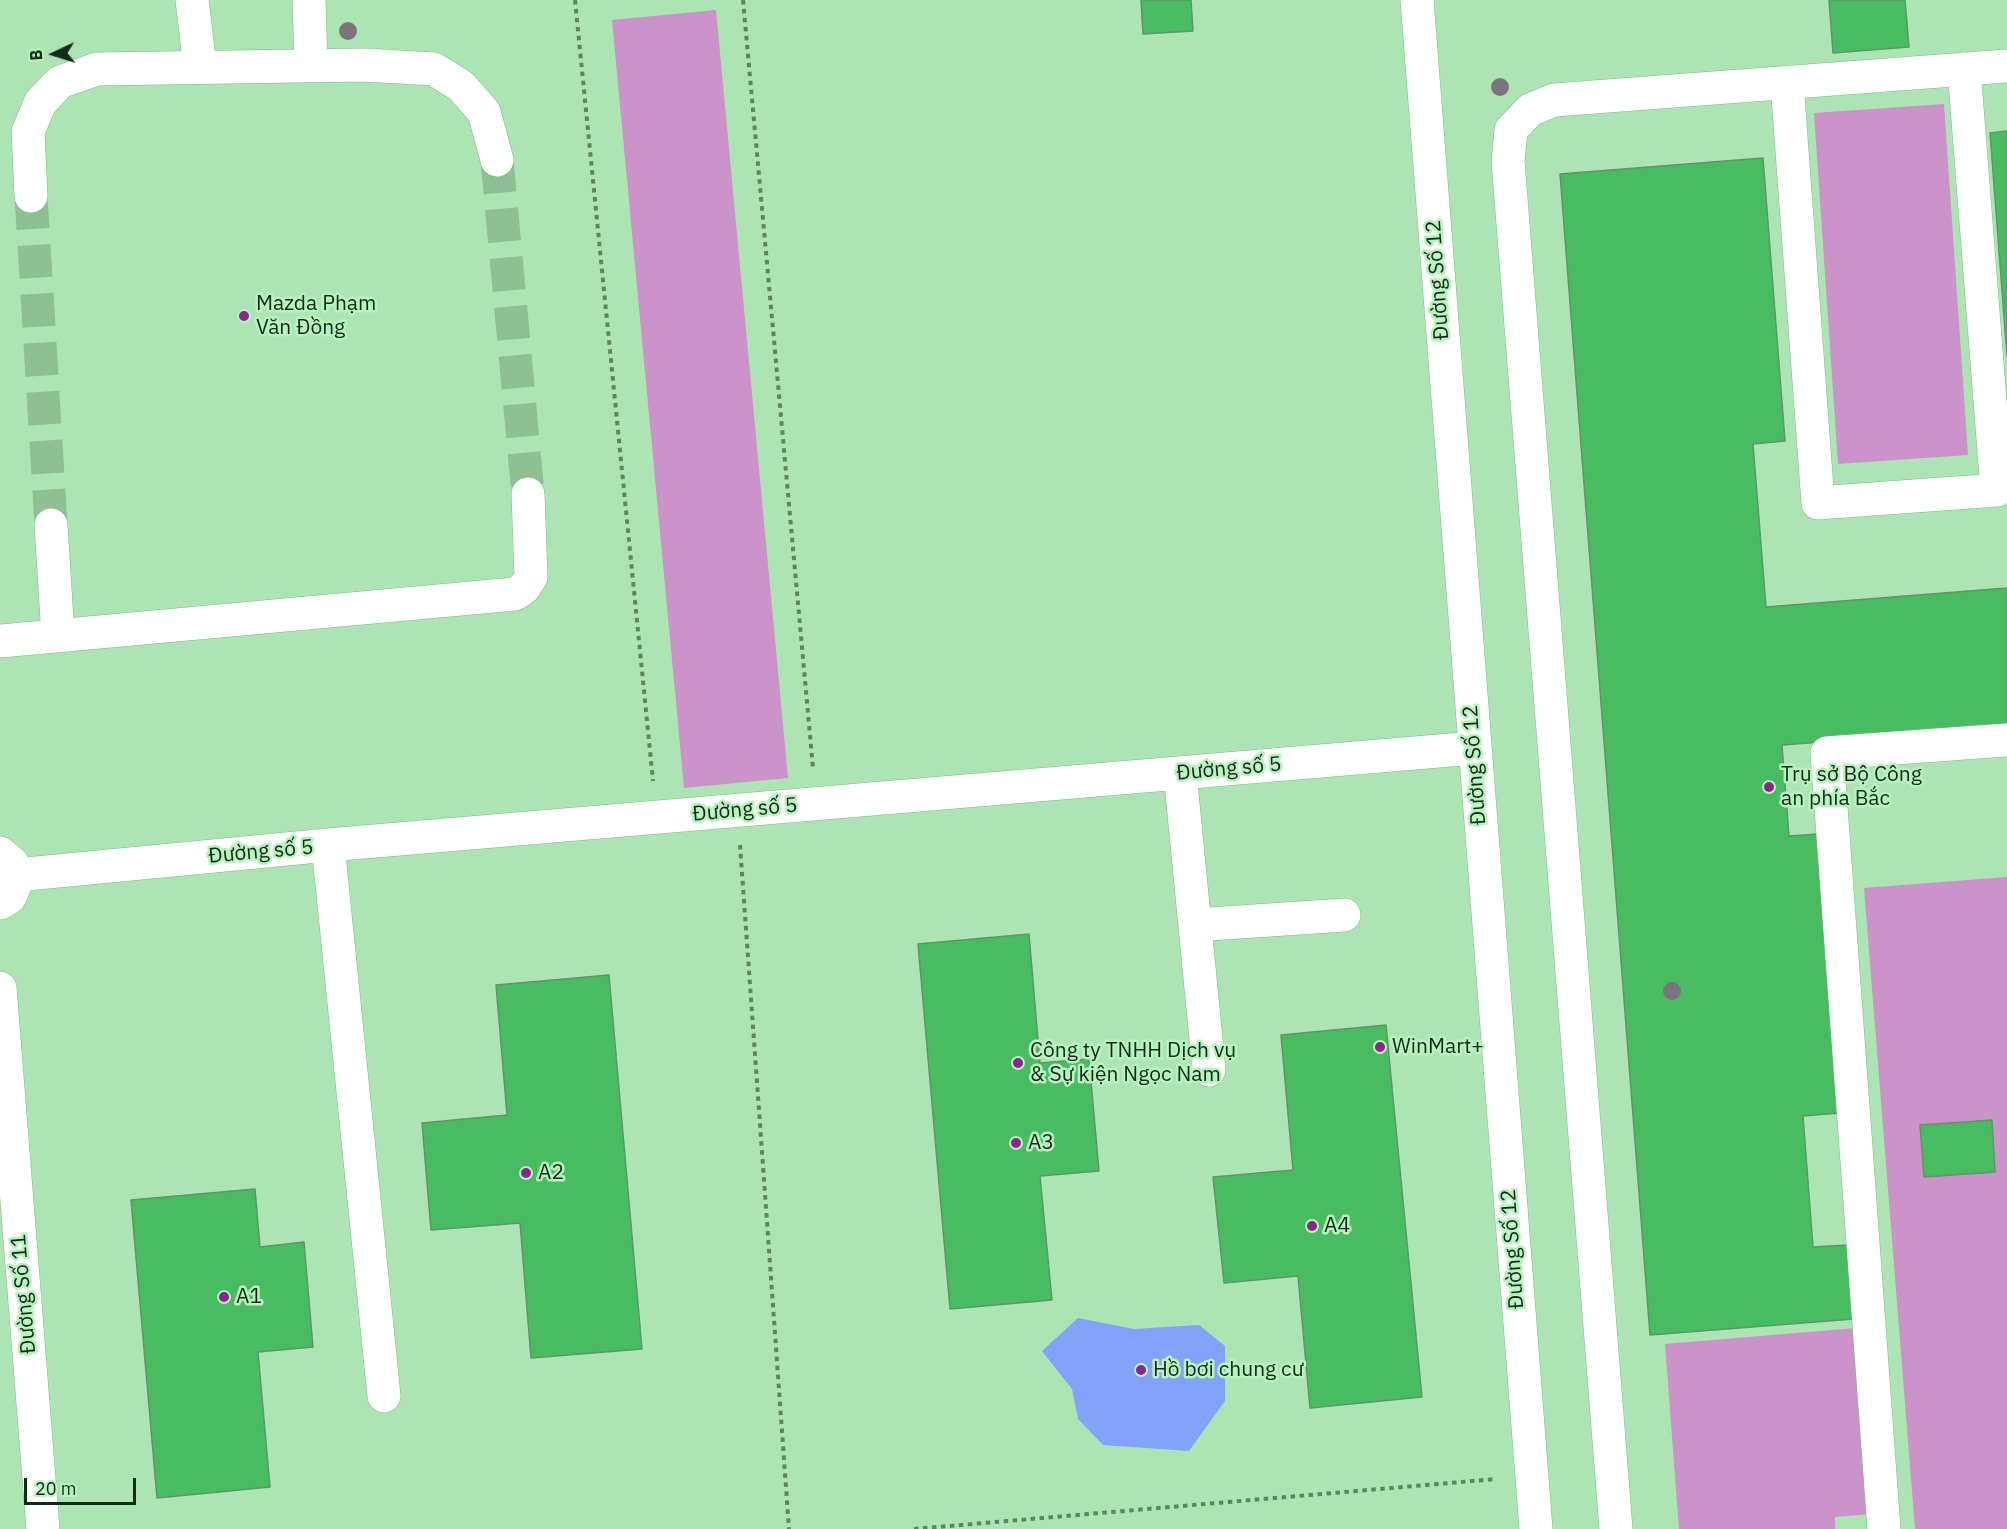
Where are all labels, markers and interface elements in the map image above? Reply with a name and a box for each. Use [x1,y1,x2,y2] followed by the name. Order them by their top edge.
[24,24,84,84] north arrow
[26,49,46,61] text: B
[1421,219,1455,341] street label: Đường Số 12
[256,291,376,341] place label: Mazda Phạm Văn Đồng
[237,309,251,323] marker: Mazda Phạm Văn Đồng
[1458,704,1492,826] street label: Đường Số 12
[1175,752,1283,786] street label: Đường số 5
[1781,762,1922,812] place label: Trụ sở Bộ Công an phía Bắc
[1762,780,1776,794] marker: Trụ sở Bộ Công an phía Bắc
[691,793,799,827] street label: Đường số 5
[207,835,315,869] street label: Đường số 5
[1392,1034,1484,1060] place label: WinMart+
[1030,1038,1236,1088] place label: Công ty TNHH Dịch vụ & Sự kiện Ngọc Nam
[1373,1040,1387,1054] marker: WinMart+
[1011,1056,1025,1070] marker: Công ty TNHH Dịch vụ & Sự kiện Ngọc Nam
[1028,1130,1054,1156] place label: A3
[1009,1136,1023,1150] marker: A3
[538,1160,564,1186] place label: A2
[519,1166,533,1180] marker: A2
[1496,1188,1530,1310] street label: Đường Số 12
[1324,1213,1350,1239] place label: A4
[1305,1219,1319,1233] marker: A4
[6,1233,42,1355] street label: Đường Số 11
[236,1284,262,1310] place label: A1
[217,1290,231,1304] marker: A1
[1153,1357,1304,1383] place label: Hồ bơi chung cư
[1134,1363,1148,1377] marker: Hồ bơi chung cư
[27,1466,140,1504] scale bar
[35,1477,77,1500] text: 20 m

